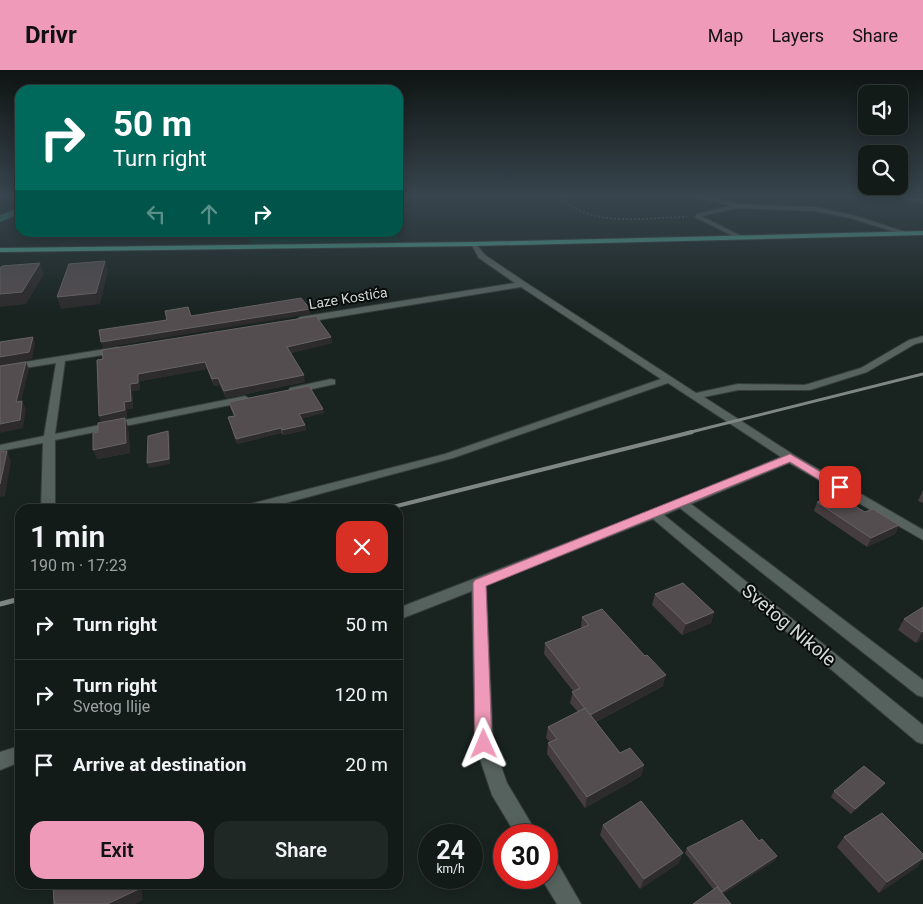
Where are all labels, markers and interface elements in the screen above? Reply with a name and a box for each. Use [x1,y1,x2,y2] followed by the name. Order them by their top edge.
[25,21,77,49] text: Drivr
[708,25,743,46] text: Map
[771,25,824,46] text: Layers
[852,25,898,46] text: Share
[858,85,908,195] map controls
[858,85,908,135] button: sound
[113,104,192,145] text: 50 m
[30,105,95,170] icon: right
[858,145,908,195] button: search
[113,146,207,171] text: Turn right
[142,200,170,228] icon: left
[195,200,223,228] icon: ahead
[248,200,276,228] icon: right
[307,284,389,312] street label: Laze Kostića
[819,466,861,508] pin
[826,473,854,501] icon: arrive
[30,519,105,554] text: 1 min
[336,521,388,573] button: close
[30,556,127,575] text: 190 m · 17:23
[737,579,841,671] street label: Svetog Nikole
[30,611,58,639] icon: right
[73,613,157,636] text: Turn right
[345,613,388,636] text: 50 m
[73,674,157,697] text: Turn right
[30,681,58,709] icon: right
[335,683,388,706] text: 120 m
[73,697,150,716] text: Svetog Ilije
[457,717,509,769] position arrow
[30,751,58,779] icon: arrive
[73,753,246,776] text: Arrive at destination
[345,753,388,776] text: 20 m
[30,821,204,879] button: Exit
[214,821,388,879] button: Share
[493,824,558,889] speed limit sign: 30
[436,836,465,865] text: 24
[436,862,465,876] text: km/h

